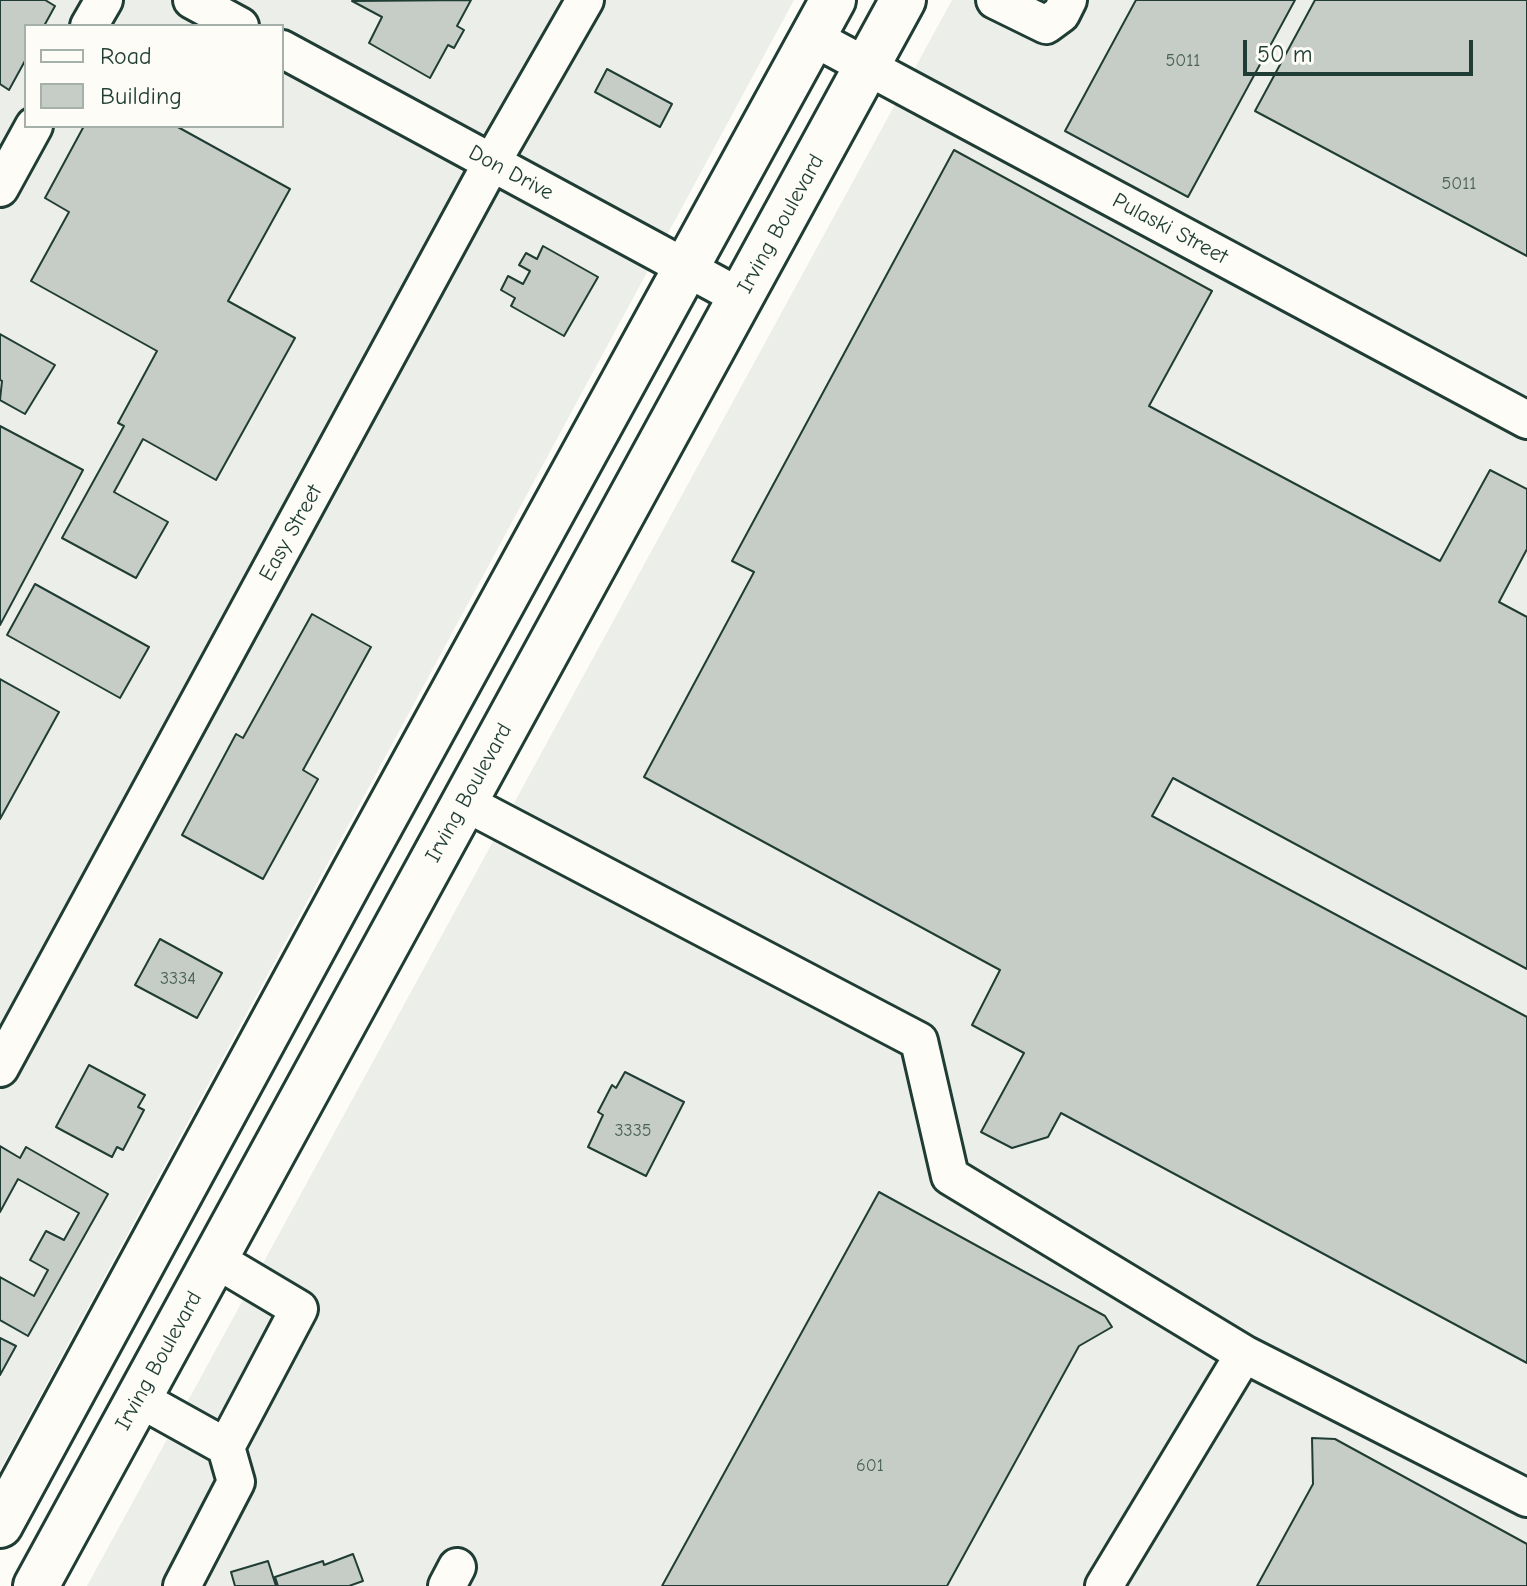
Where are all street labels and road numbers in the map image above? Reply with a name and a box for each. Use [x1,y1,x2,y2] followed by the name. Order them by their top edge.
[464,140,558,206] street label: Don Drive
[732,150,830,298] street label: Irving Boulevard
[1108,188,1232,270] street label: Pulaski Street
[254,480,328,586] street label: Easy Street
[420,719,518,867] street label: Irving Boulevard
[110,1287,208,1435] street label: Irving Boulevard

